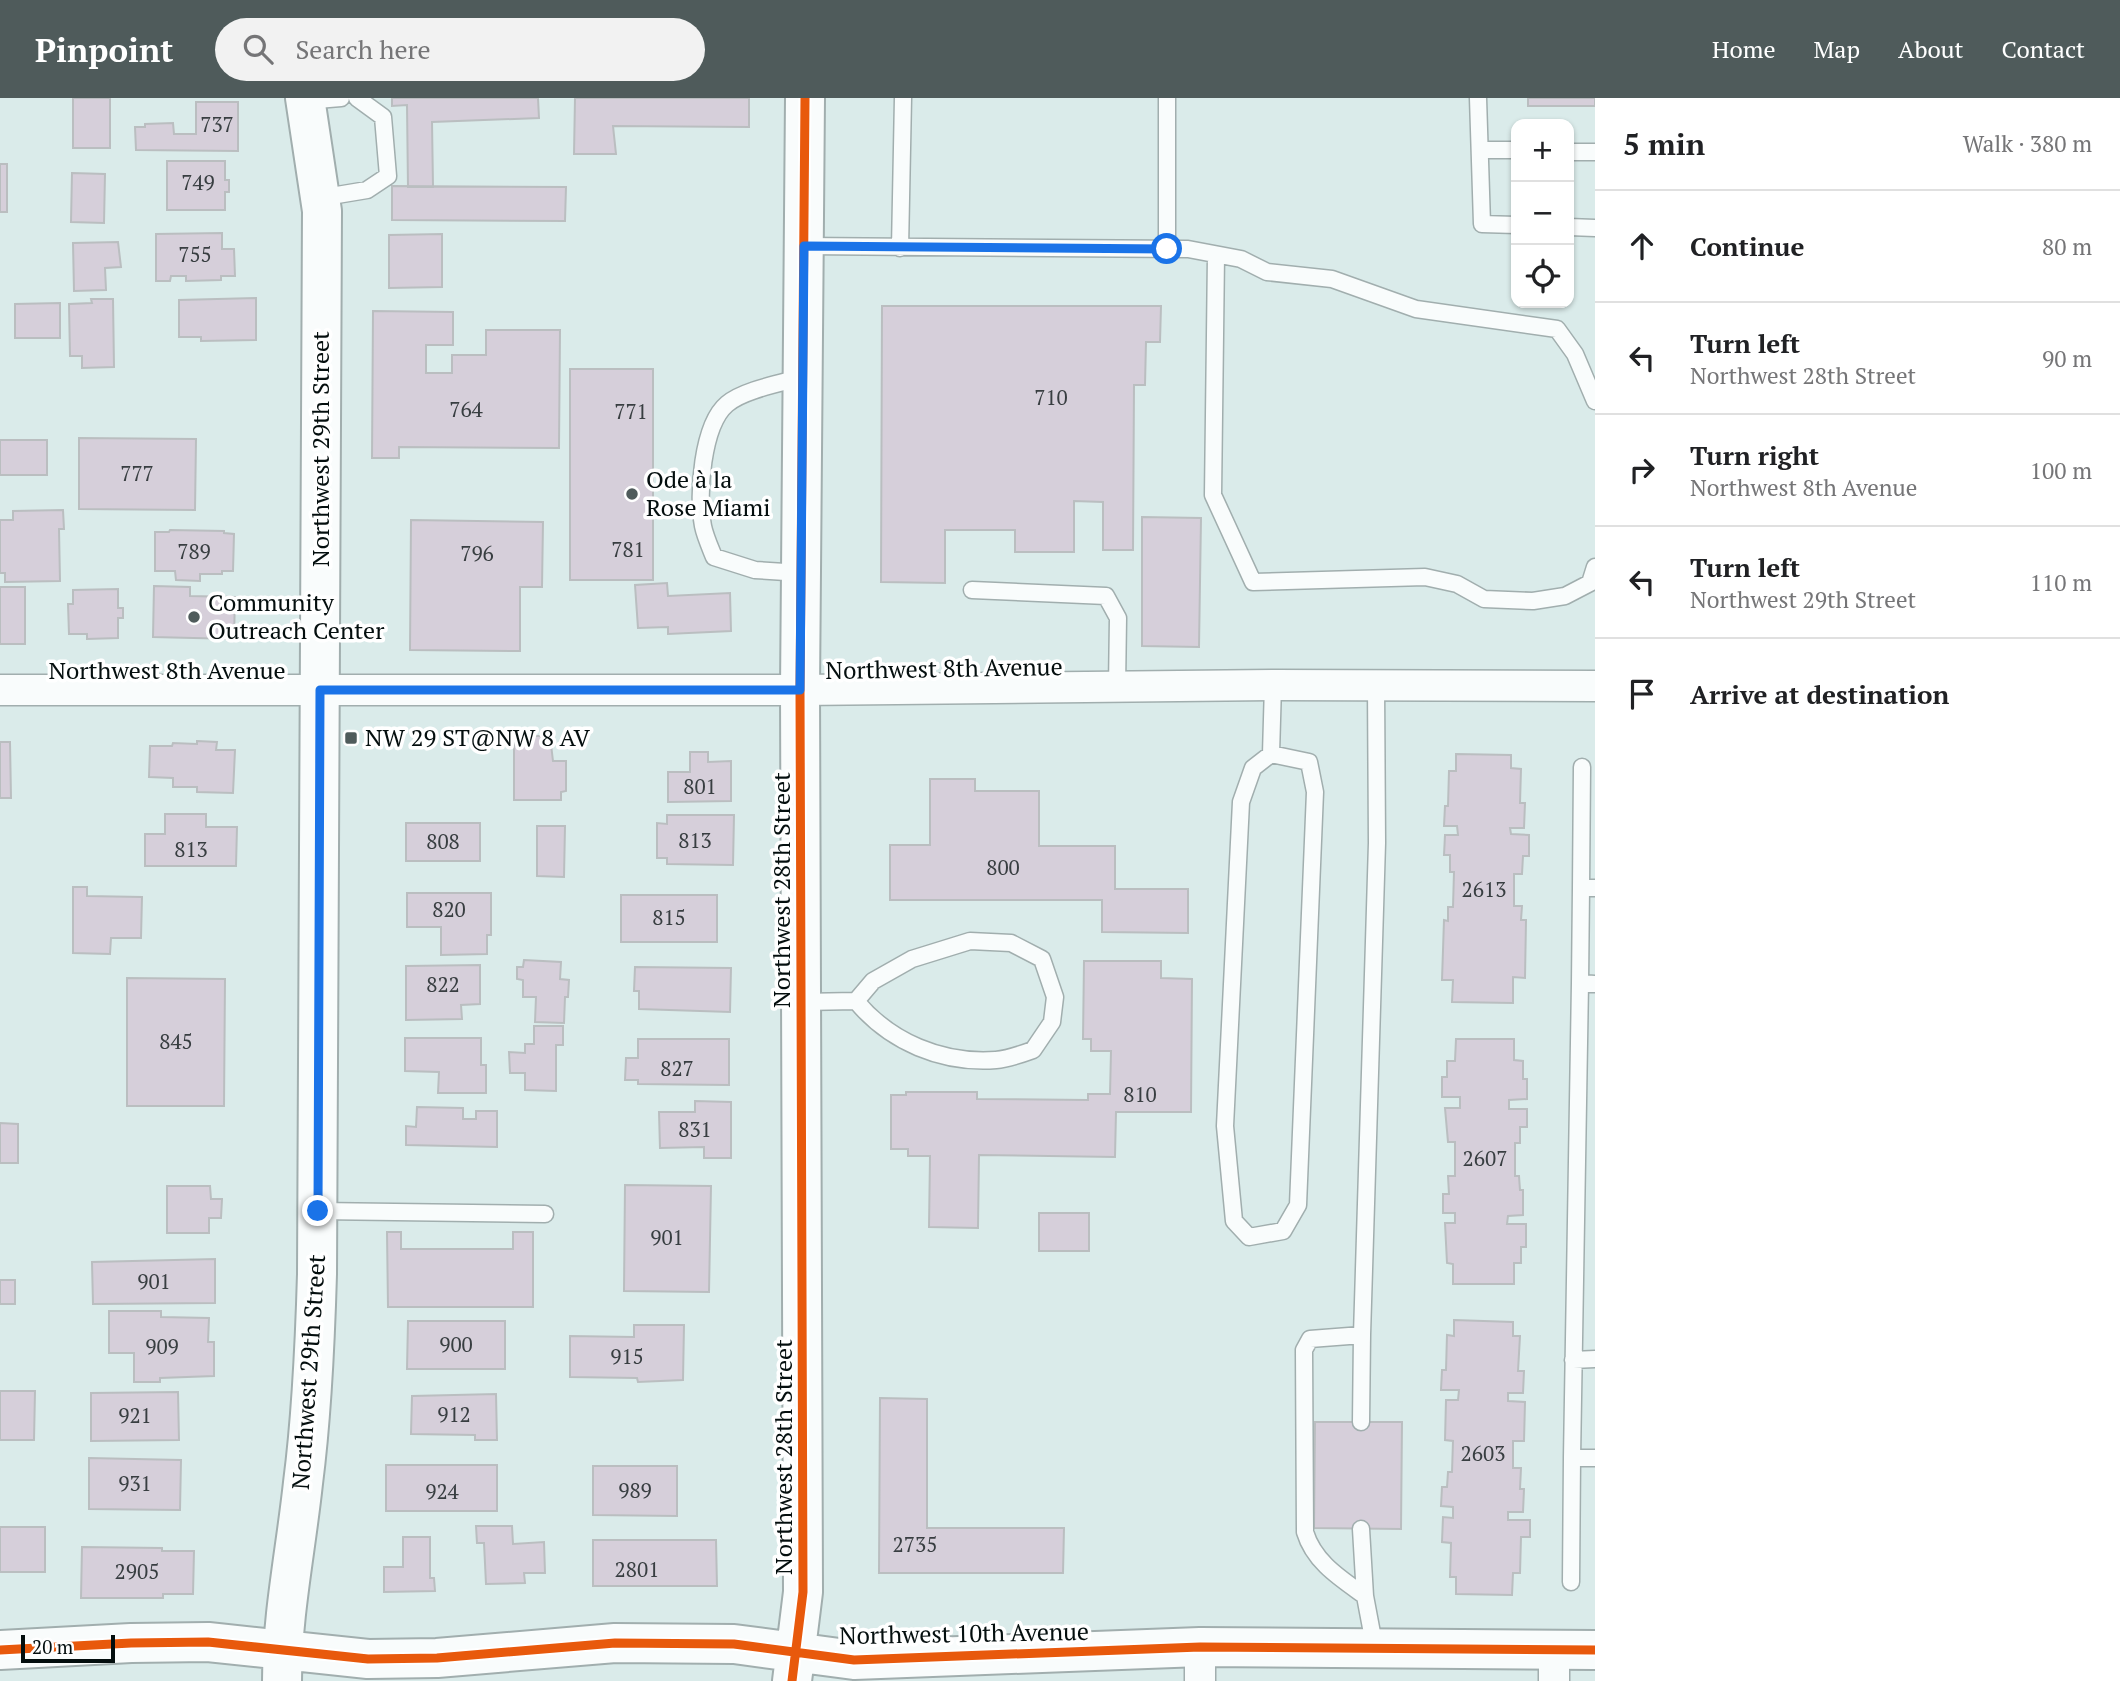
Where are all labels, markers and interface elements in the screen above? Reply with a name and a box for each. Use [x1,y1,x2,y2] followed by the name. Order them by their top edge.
[215,18,705,81] search box
[35,28,173,71] text: Pinpoint
[239,30,277,68] icon: search
[295,32,431,66] text: Search here
[1712,33,1776,65] text: Home
[1814,33,1860,65] text: Map
[1898,33,1964,65] text: About
[2002,33,2085,65] text: Contact
[200,110,234,138] house number: 737
[1511,119,1574,308] map controls
[1511,119,1574,182] button: +
[1623,124,1705,164] text: 5 min
[1963,128,2092,159] text: Walk · 380 m
[181,168,215,196] house number: 749
[1511,182,1574,245] button: −
[1623,227,1661,265] icon: ahead
[1690,229,1804,263] text: Continue
[2042,231,2092,262] text: 80 m
[1151,233,1182,264] route start
[178,240,212,268] house number: 755
[1511,245,1574,308] button: locate
[1690,326,1800,360] text: Turn left
[304,331,336,567] street label: Northwest 29th Street
[1623,339,1661,377] icon: left
[2042,343,2092,374] text: 90 m
[1690,360,1916,391] text: Northwest 28th Street
[1034,383,1068,411] house number: 710
[449,395,484,423] house number: 764
[614,397,648,425] house number: 771
[1690,438,1819,472] text: Turn right
[1623,451,1661,489] icon: right
[2030,455,2092,486] text: 100 m
[120,459,154,487] house number: 777
[646,463,771,523] place label: Ode à la Rose Miami
[1690,472,1917,503] text: Northwest 8th Avenue
[624,486,640,502] marker: Ode à la Rose Miami
[611,535,645,563] house number: 781
[177,537,211,565] house number: 789
[460,539,494,567] house number: 796
[1690,550,1800,584] text: Turn left
[1623,563,1661,601] icon: left
[2030,567,2092,598] text: 110 m
[1690,584,1916,615] text: Northwest 29th Street
[208,586,385,646] place label: Community Outreach Center
[186,609,202,625] marker: Community Outreach Center
[825,650,1063,686] street label: Northwest 8th Avenue
[48,654,286,686] street label: Northwest 8th Avenue
[1623,675,1661,713] icon: arrive
[1690,677,1949,711] text: Arrive at destination
[365,721,590,753] place label: NW 29 ST@NW 8 AV
[343,730,359,746] marker: NW 29 ST@NW 8 AV
[683,772,717,800] house number: 801
[765,772,797,1008] street label: Northwest 28th Street
[678,826,712,854] house number: 813
[426,827,460,855] house number: 808
[174,835,208,863] house number: 813
[986,853,1020,881] house number: 800
[1462,875,1506,903] house number: 2613
[432,895,466,923] house number: 820
[652,903,686,931] house number: 815
[426,970,460,998] house number: 822
[159,1027,193,1055] house number: 845
[660,1054,694,1082] house number: 827
[1123,1080,1157,1108] house number: 810
[678,1115,712,1143] house number: 831
[1463,1144,1507,1172] house number: 2607
[302,1195,333,1226] route end
[650,1223,684,1251] house number: 901
[284,1253,332,1491] street label: Northwest 29th Street
[137,1267,171,1295] house number: 901
[439,1330,473,1358] house number: 900
[145,1332,179,1360] house number: 909
[767,1339,799,1575] street label: Northwest 28th Street
[610,1342,644,1370] house number: 915
[437,1400,471,1428] house number: 912
[118,1401,152,1429] house number: 921
[1461,1439,1505,1467] house number: 2603
[118,1469,152,1497] house number: 931
[618,1476,652,1504] house number: 989
[425,1477,460,1505] house number: 924
[893,1530,937,1558] house number: 2735
[615,1555,659,1583] house number: 2801
[115,1557,159,1585] house number: 2905
[839,1615,1089,1651] street label: Northwest 10th Avenue
[21,1632,116,1664] scale bar
[32,1634,73,1659] text: 20 m

